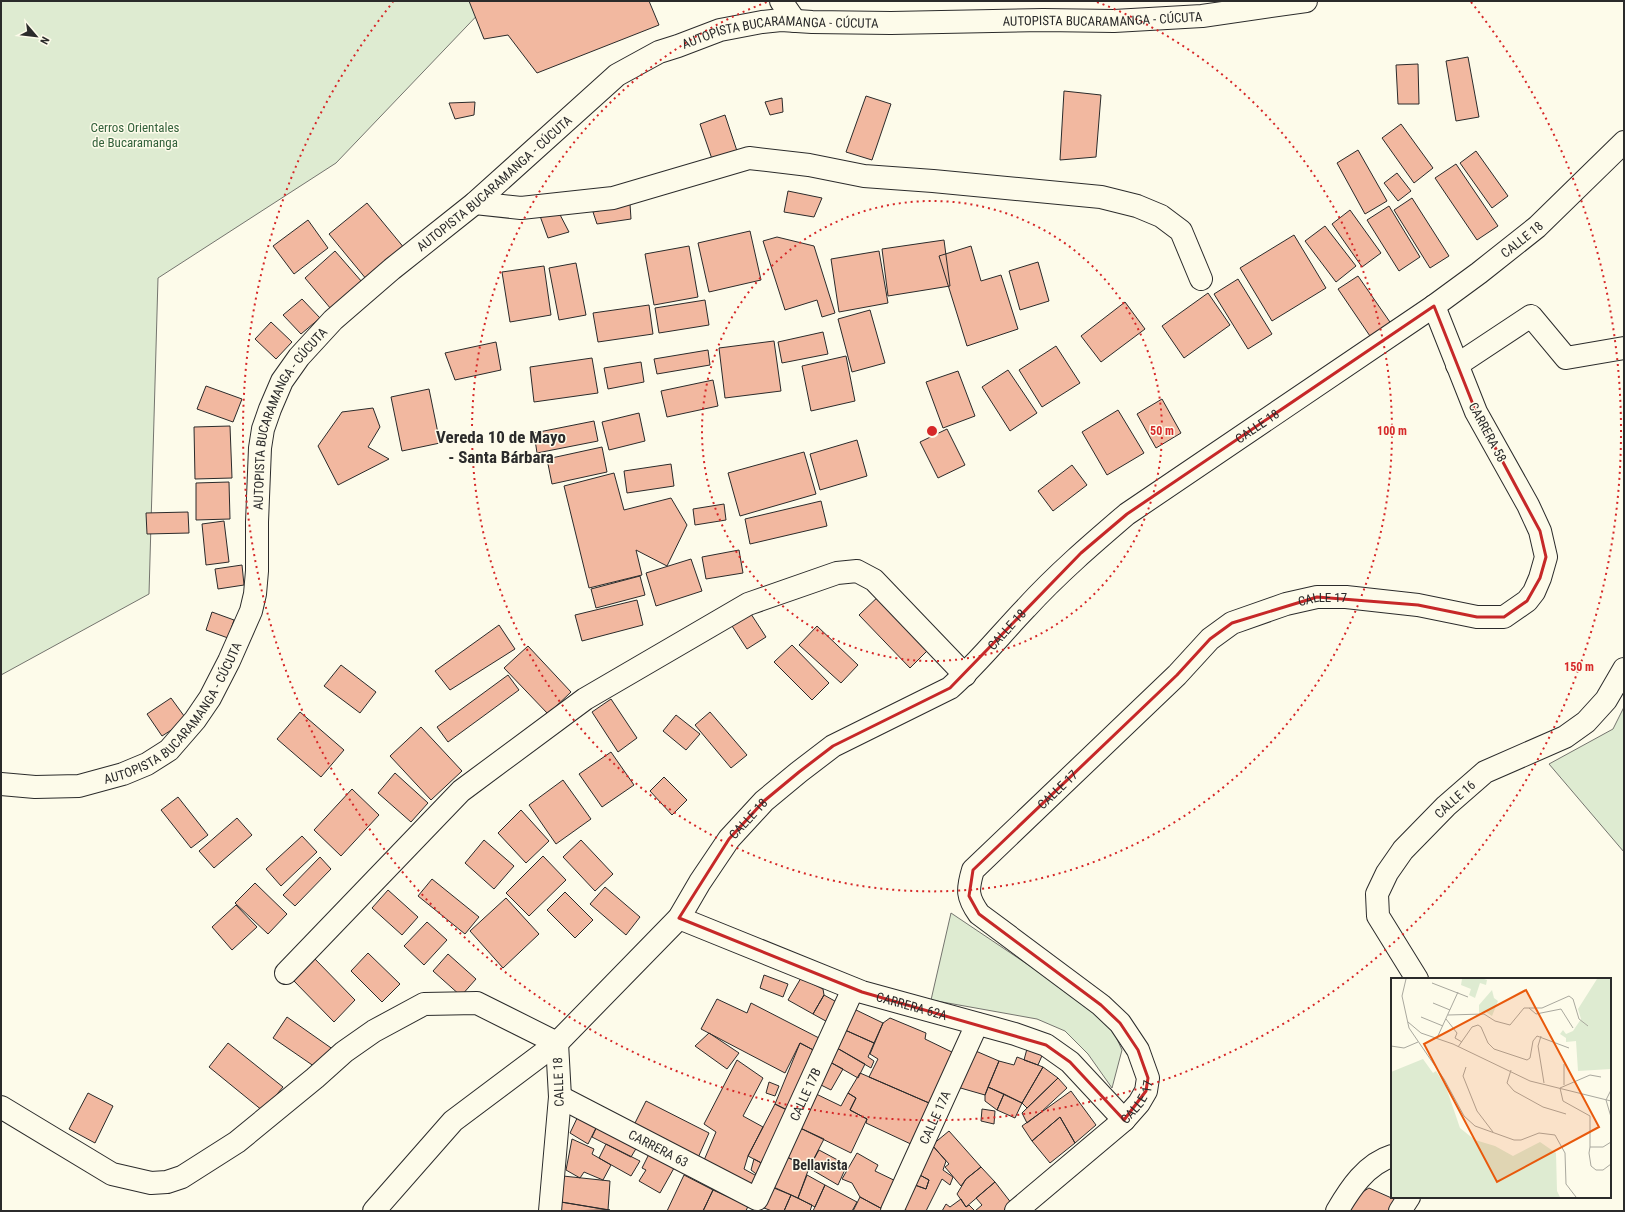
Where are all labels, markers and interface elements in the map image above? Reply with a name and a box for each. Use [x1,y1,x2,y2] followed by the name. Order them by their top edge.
[1003,9,1203,29] street label: AUTOPISTA BUCARAMANGA - CÚCUTA
[680,13,879,52] street label: AUTOPISTA BUCARAMANGA - CÚCUTA
[16,16,56,56] north arrow
[37,34,52,47] text: N
[414,112,575,254] street label: AUTOPISTA BUCARAMANGA - CÚCUTA
[91,120,180,150] park label: Cerros Orientales de Bucaramanga
[1498,218,1546,261] street label: CALLE 18
[250,324,331,510] street label: AUTOPISTA BUCARAMANGA - CÚCUTA
[1466,400,1510,465] street label: CARRERA 58
[1233,406,1282,446] street label: CALLE 18
[925,424,939,438] centre of rings
[1150,424,1174,438] text: 50 m
[1377,424,1407,438] text: 100 m
[436,427,566,467] district label: Vereda 10 de Mayo - Santa Bárbara
[1297,590,1347,609] street label: CALLE 17
[985,606,1029,653] street label: CALLE 18
[102,639,245,787] street label: AUTOPISTA BUCARAMANGA - CÚCUTA
[1564,660,1594,674] text: 150 m
[1035,767,1081,812] street label: CALLE 17
[1431,777,1478,821] street label: CALLE 16
[726,795,771,842] street label: CALLE 18
[1391,978,1611,1198] inset map
[875,989,949,1023] street label: CARRERA 62A
[550,1057,567,1107] street label: CALLE 18
[787,1066,824,1123] street label: CALLE 17B
[1117,1079,1156,1127] street label: CALLE 17
[916,1088,954,1147] street label: CALLE 17A
[626,1127,691,1170] street label: CARRERA 63
[792,1157,848,1173] district label: Bellavista

